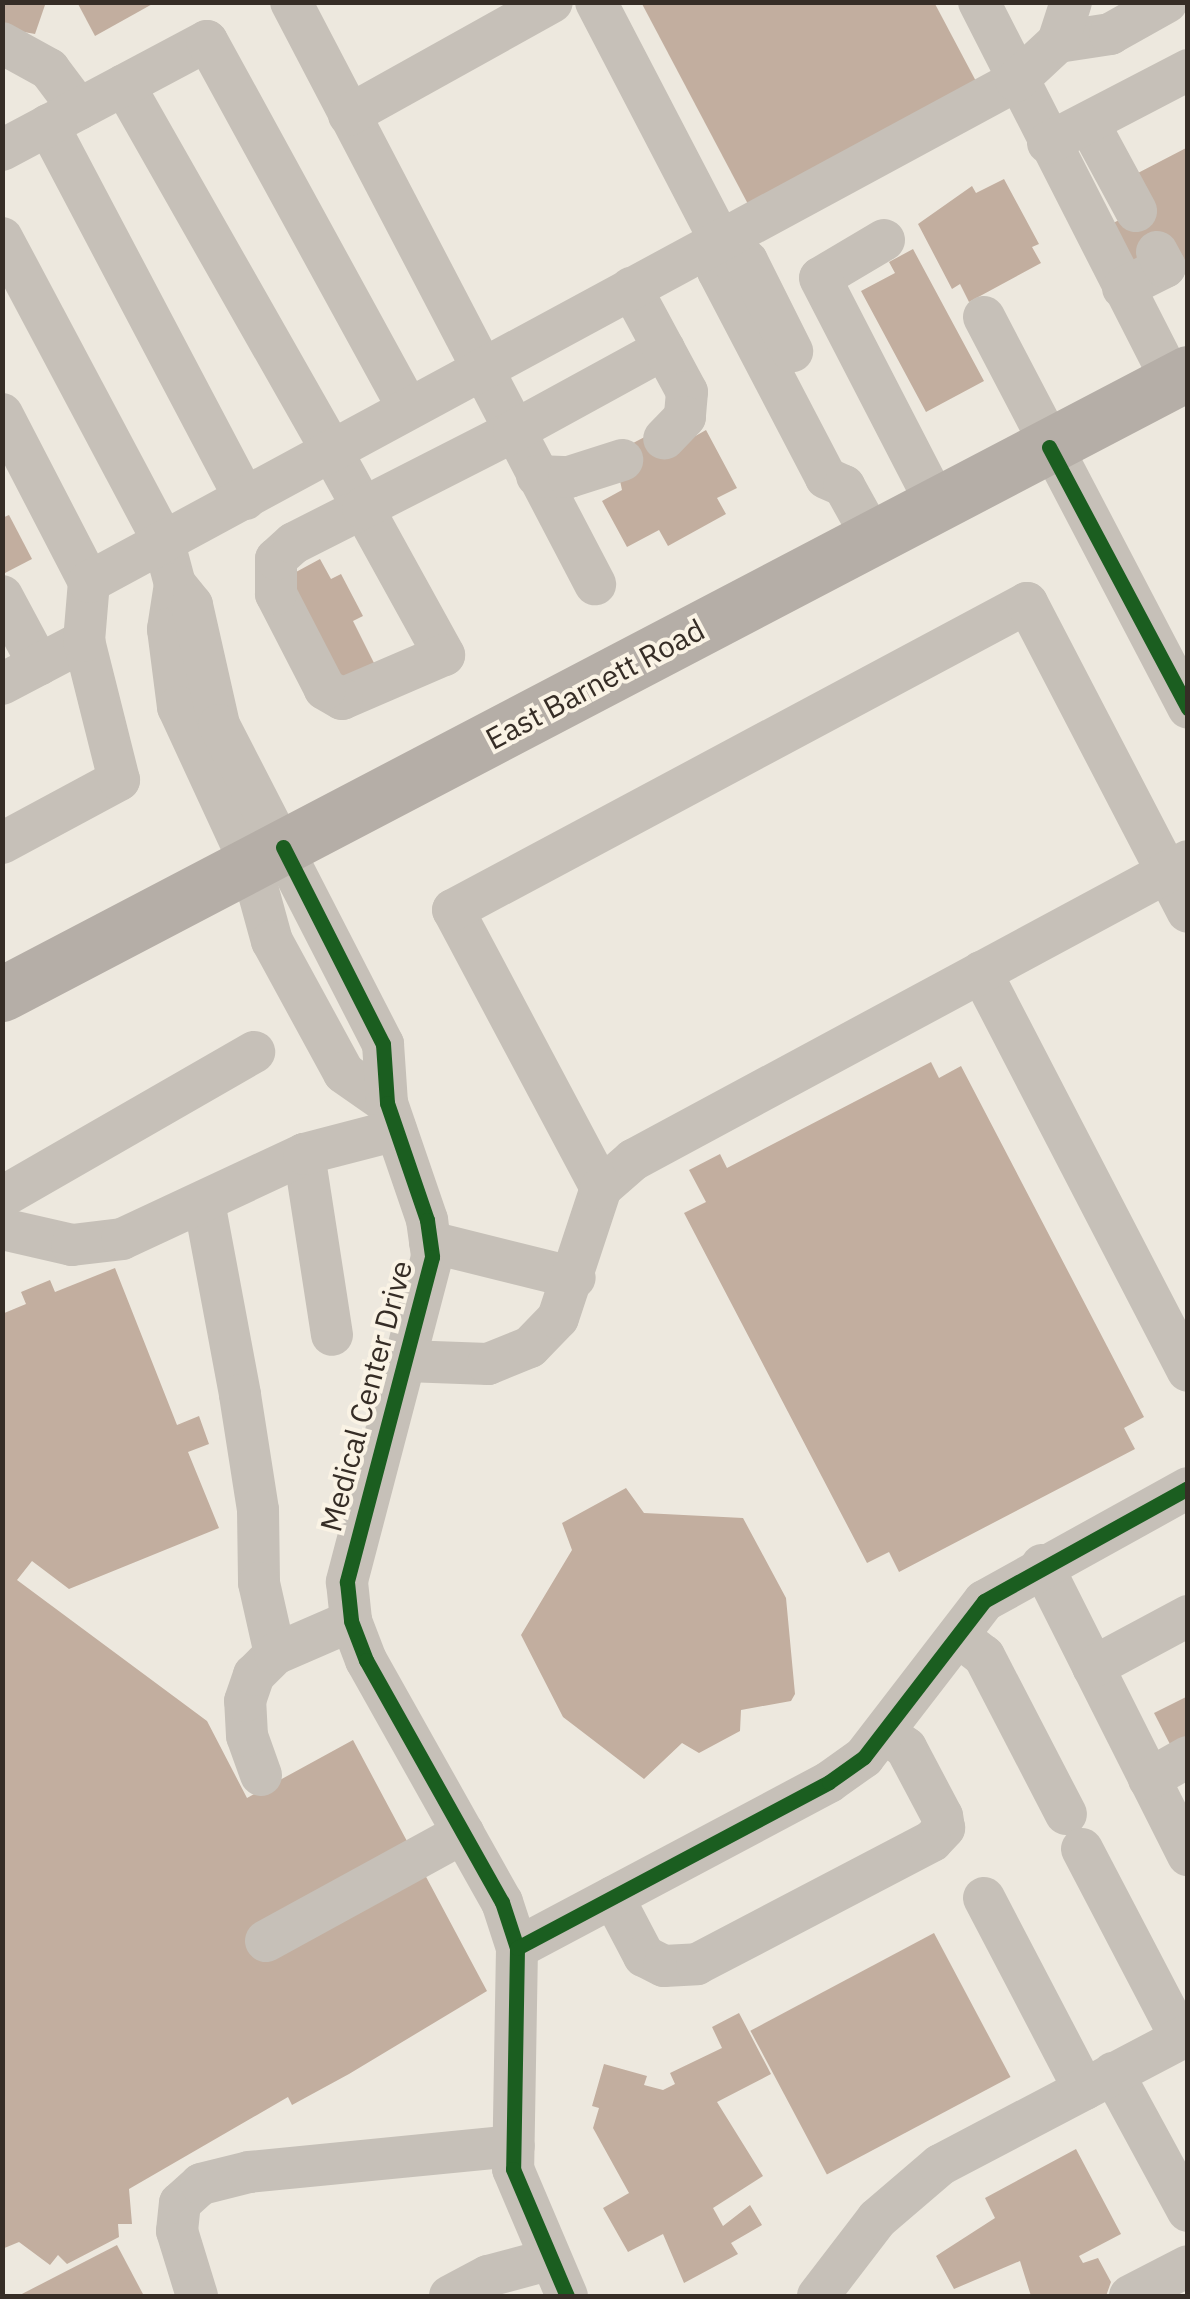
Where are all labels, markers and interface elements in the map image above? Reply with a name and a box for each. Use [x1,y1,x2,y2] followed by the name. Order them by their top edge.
[479,611,711,757] street label: East Barnett Road
[313,1257,419,1535] street label: Medical Center Drive

